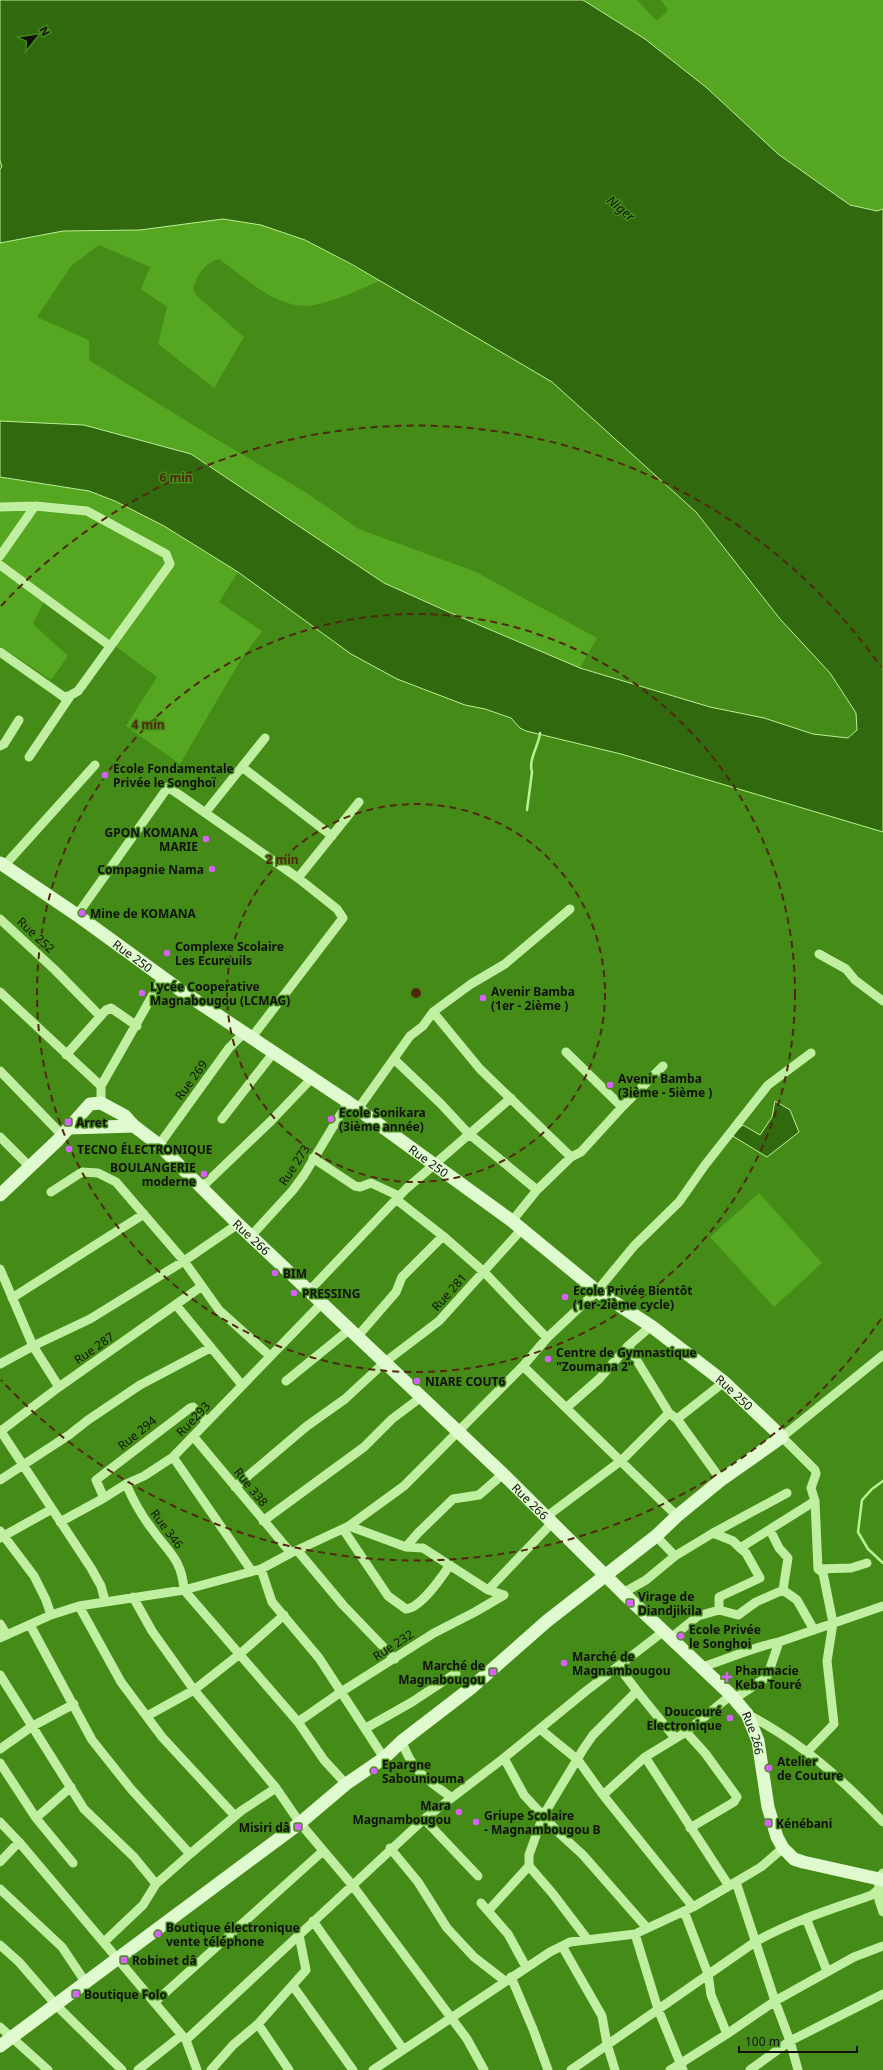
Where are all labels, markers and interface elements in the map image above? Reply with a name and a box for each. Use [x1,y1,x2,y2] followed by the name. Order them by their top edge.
[16,16,56,56] north arrow
[36,23,54,38] text: N
[603,191,640,226] water label: Niger
[159,469,193,486] text: 6 min
[131,716,165,733] text: 4 min
[113,760,234,791] place label: Ecole Fondamentale Privée le Songhoï
[100,770,110,780] marker: Ecole Fondamentale Privée le Songhoï
[105,824,199,855] place label: GPON KOMANA MARIE
[201,834,211,844] marker: GPON KOMANA MARIE
[265,851,299,868] text: 2 min
[97,861,204,878] place label: Compagnie Nama
[207,864,217,874] marker: Compagnie Nama
[90,905,196,922] place label: Mine de KOMANA
[77,908,87,918] marker: Mine de KOMANA
[14,913,58,957] street label: Rue 252
[110,935,156,976] street label: Rue 250
[175,938,284,969] place label: Complexe Scolaire Les Ecureuils
[162,948,172,958] marker: Complexe Scolaire Les Ecureuils
[150,978,290,1009] place label: Lycée Cooperative Magnabougou (LCMAG)
[491,983,575,1014] place label: Avenir Bamba (1er - 2ième )
[409,986,423,1000] centre of rings
[137,988,147,998] marker: Lycée Cooperative Magnabougou (LCMAG)
[478,993,488,1003] marker: Avenir Bamba (1er - 2ième )
[171,1057,211,1103] street label: Rue 269
[618,1070,712,1101] place label: Avenir Bamba (3ième - 5ième )
[605,1080,615,1090] marker: Avenir Bamba (3ième - 5ième )
[339,1104,426,1135] place label: Ecole Sonikara (3ième année)
[76,1114,107,1131] place label: Arret
[326,1114,336,1124] marker: Ecole Sonikara (3ième année)
[63,1117,73,1127] marker: Arret
[405,1140,452,1181] street label: Rue 250
[77,1141,213,1158] place label: TECNO ÉLECTRONIQUE
[275,1141,314,1189] street label: Rue 273
[64,1144,74,1154] marker: TECNO ÉLECTRONIQUE
[110,1159,196,1190] place label: BOULANGERIE moderne
[199,1169,209,1179] marker: BOULANGERIE moderne
[229,1215,274,1259] street label: Rue 266
[283,1265,307,1282] place label: BIM
[270,1268,280,1278] marker: BIM
[428,1269,470,1315] street label: Rue 281
[573,1282,692,1313] place label: Ecole Privée Bientôt (1er-2ième cycle)
[302,1285,360,1302] place label: PRESSING
[289,1288,299,1298] marker: PRESSING
[560,1292,570,1302] marker: Ecole Privée Bientôt (1er-2ième cycle)
[71,1328,118,1368] street label: Rue 287
[556,1344,697,1375] place label: Centre de Gymnastique "Zoumana 2"
[543,1354,553,1364] marker: Centre de Gymnastique "Zoumana 2"
[712,1370,757,1414] street label: Rue 250
[425,1373,505,1390] place label: NIARE COUT6
[412,1376,422,1386] marker: NIARE COUT6
[172,1398,214,1440] street label: Rue293
[114,1412,160,1454] street label: Rue 294
[230,1464,272,1510] street label: Rue 338
[508,1479,553,1523] street label: Rue 266
[147,1506,188,1552] street label: Rue 346
[638,1588,702,1619] place label: Virage de Diandjikila
[625,1598,635,1608] marker: Virage de Diandjikila
[689,1621,761,1652] place label: Ecole Privée le Songhoi
[369,1625,417,1664] street label: Rue 232
[676,1631,686,1641] marker: Ecole Privée le Songhoi
[572,1648,671,1679] place label: Marché de Magnambougou
[398,1657,485,1688] place label: Marché de Magnabougou
[559,1658,569,1668] marker: Marché de Magnambougou
[735,1662,802,1693] place label: Pharmacie Keba Touré
[488,1667,498,1677] marker: Marché de Magnabougou
[722,1672,732,1682] marker: Pharmacie Keba Touré
[647,1703,722,1734] place label: Doucouré Electronique
[738,1709,768,1756] street label: Rue 266
[725,1713,735,1723] marker: Doucouré Electronique
[777,1753,843,1784] place label: Atelier de Couture
[382,1756,464,1787] place label: Epargne Sabouniouma
[764,1763,774,1773] marker: Atelier de Couture
[369,1766,379,1776] marker: Epargne Sabouniouma
[352,1797,451,1828] place label: Mara Magnambougou
[454,1807,464,1817] marker: Mara Magnambougou
[484,1807,601,1838] place label: Griupe Scolaire - Magnambougou B
[776,1815,832,1832] place label: Kénébani
[471,1817,481,1827] marker: Griupe Scolaire - Magnambougou B
[763,1818,773,1828] marker: Kénébani
[239,1819,290,1836] place label: Misiri dâ
[293,1822,303,1832] marker: Misiri dâ
[166,1919,300,1950] place label: Boutique électronique vente téléphone
[153,1929,163,1939] marker: Boutique électronique vente téléphone
[132,1952,197,1969] place label: Robinet dâ
[119,1955,129,1965] marker: Robinet dâ
[84,1986,167,2003] place label: Boutique Folo
[71,1989,81,1999] marker: Boutique Folo
[739,2028,857,2054] scale bar
[745,2033,780,2050] text: 100 m

